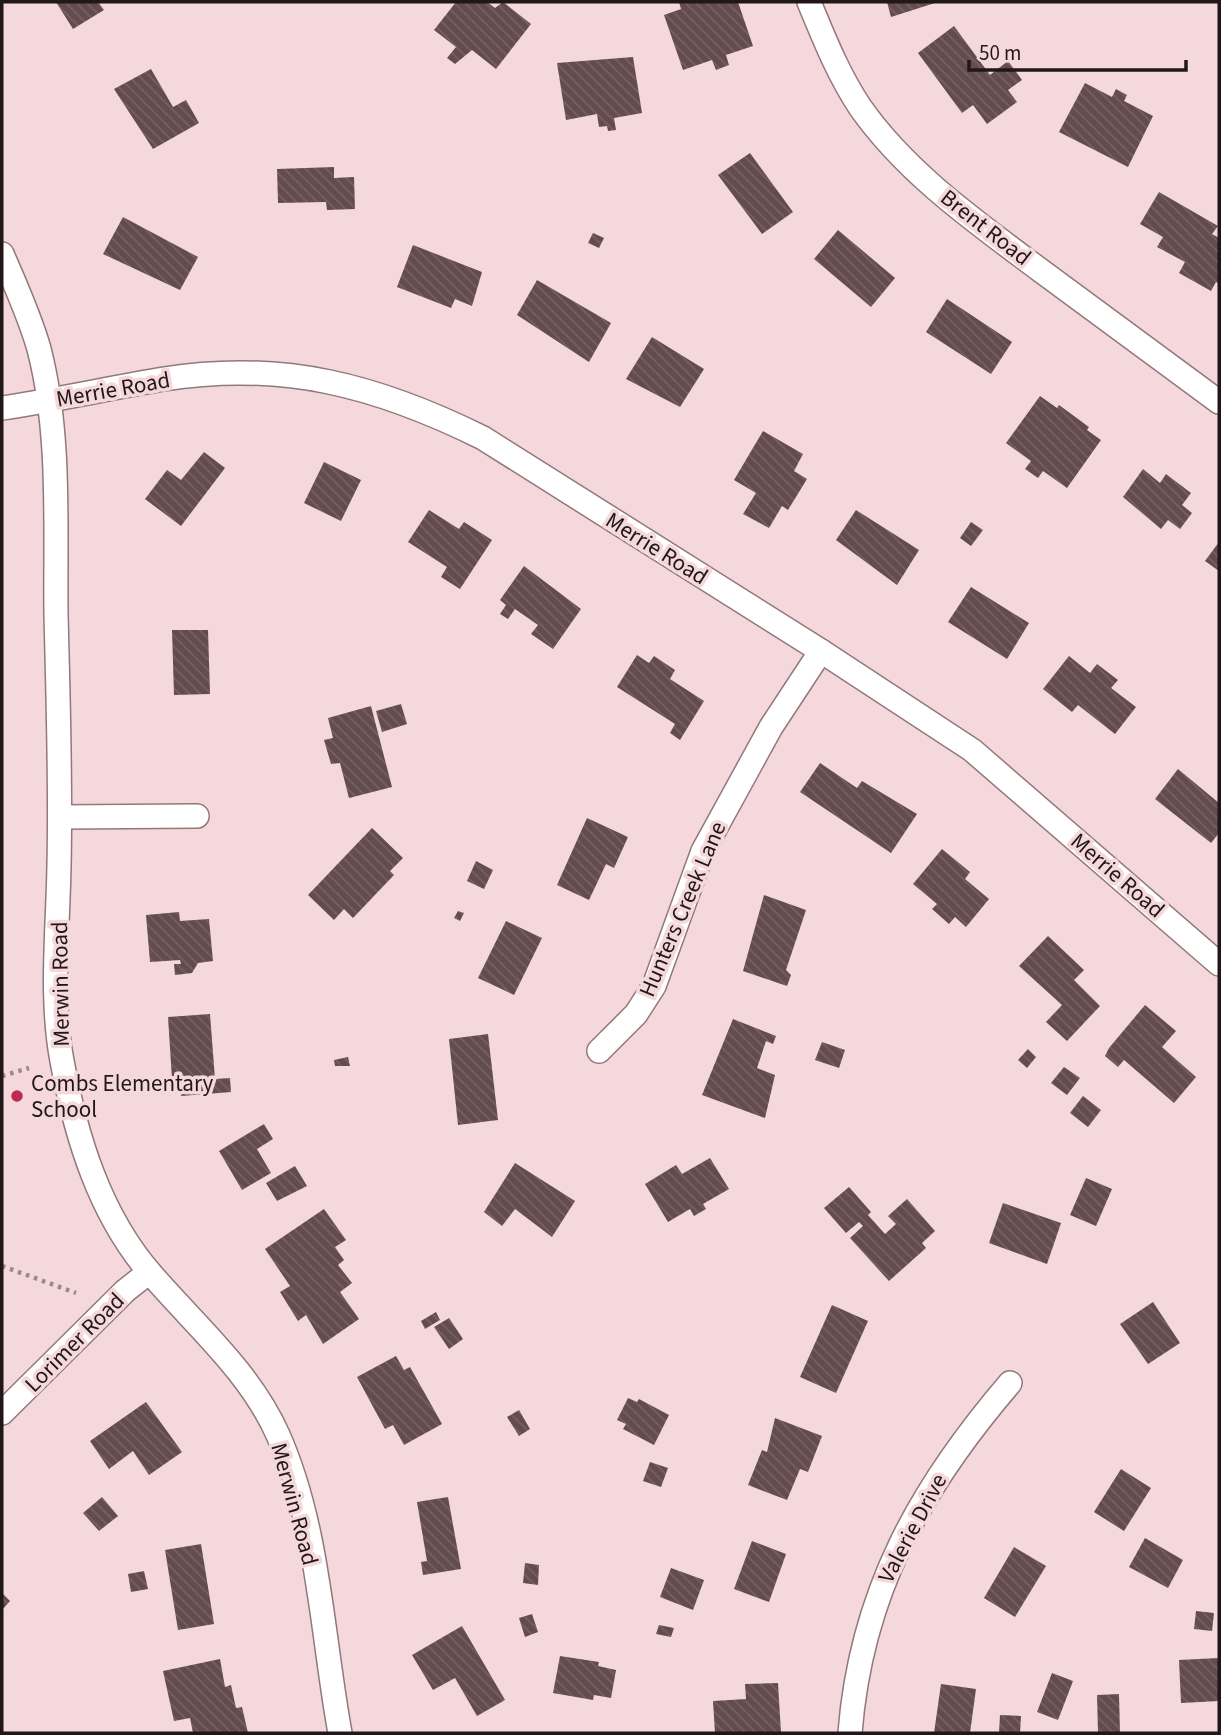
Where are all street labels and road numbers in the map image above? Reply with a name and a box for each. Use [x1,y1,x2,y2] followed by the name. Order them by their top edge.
[933,181,1038,273] street label: Brent Road
[54,363,173,416] street label: Merrie Road
[599,504,714,593] street label: Merrie Road
[631,816,734,1002] street label: Hunters Creek Lane
[1063,825,1172,926] street label: Merrie Road
[43,921,78,1047] street label: Merwin Road
[17,1285,132,1400] street label: Lorimer Road
[262,1439,327,1569] street label: Merwin Road
[870,1468,955,1589] street label: Valerie Drive

